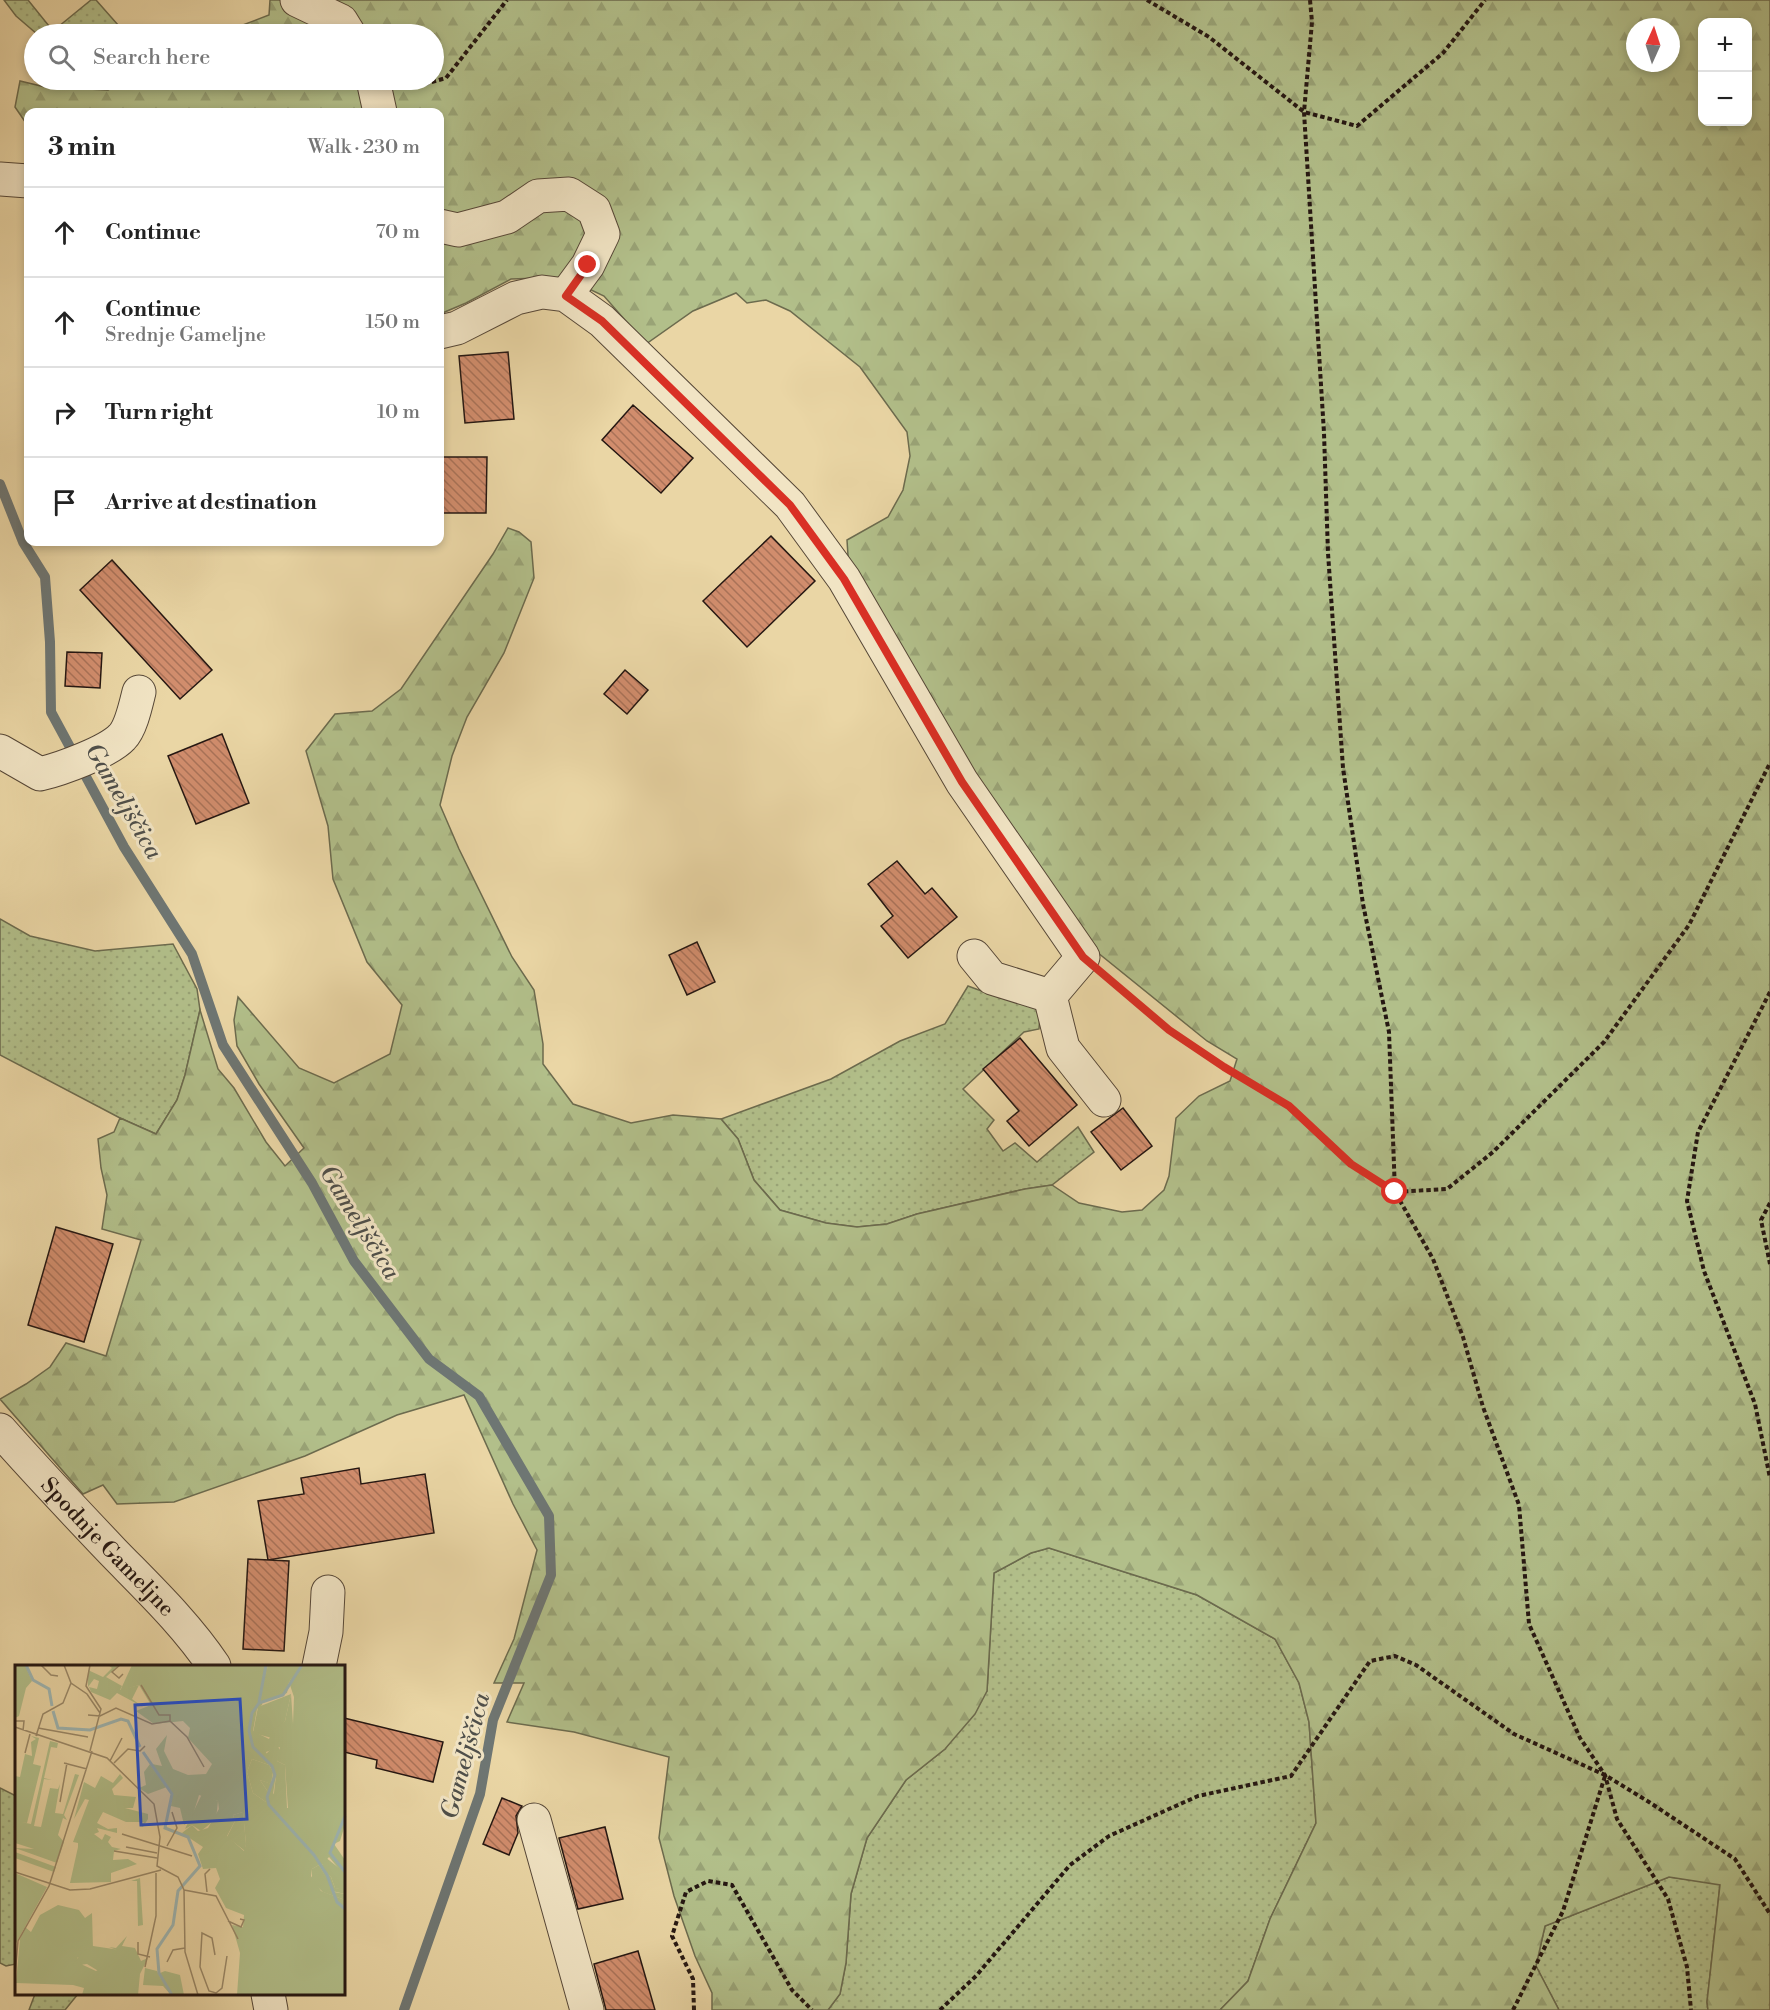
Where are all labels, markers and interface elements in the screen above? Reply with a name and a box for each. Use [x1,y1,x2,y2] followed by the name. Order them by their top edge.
[1626,18,1680,72] north arrow
[1698,18,1752,126] map controls
[1698,18,1752,72] button: +
[24,24,444,90] search box
[45,41,78,74] icon: search
[93,44,210,71] text: Search here
[1698,72,1752,126] button: −
[48,131,116,163] text: 3 min
[308,135,420,160] text: Walk · 230 m
[48,216,81,249] icon: ahead
[105,219,201,246] text: Continue
[376,220,420,245] text: 70 m
[574,251,600,277] route end
[105,296,201,323] text: Continue
[48,306,81,339] icon: ahead
[365,310,420,335] text: 150 m
[105,323,266,348] text: Srednje Gameljne
[48,396,81,429] icon: right
[105,399,213,426] text: Turn right
[377,400,420,425] text: 10 m
[48,486,81,519] icon: arrive
[105,489,317,516] text: Arrive at destination
[78,738,169,865] water label: Gameljščica
[312,1160,406,1286] water label: Gameljščica
[1381,1178,1407,1204] route start
[35,1472,180,1622] street label: Spodnje Gameljne
[15,1665,345,1995] inset map
[435,1689,497,1822] water label: Gameljščica

